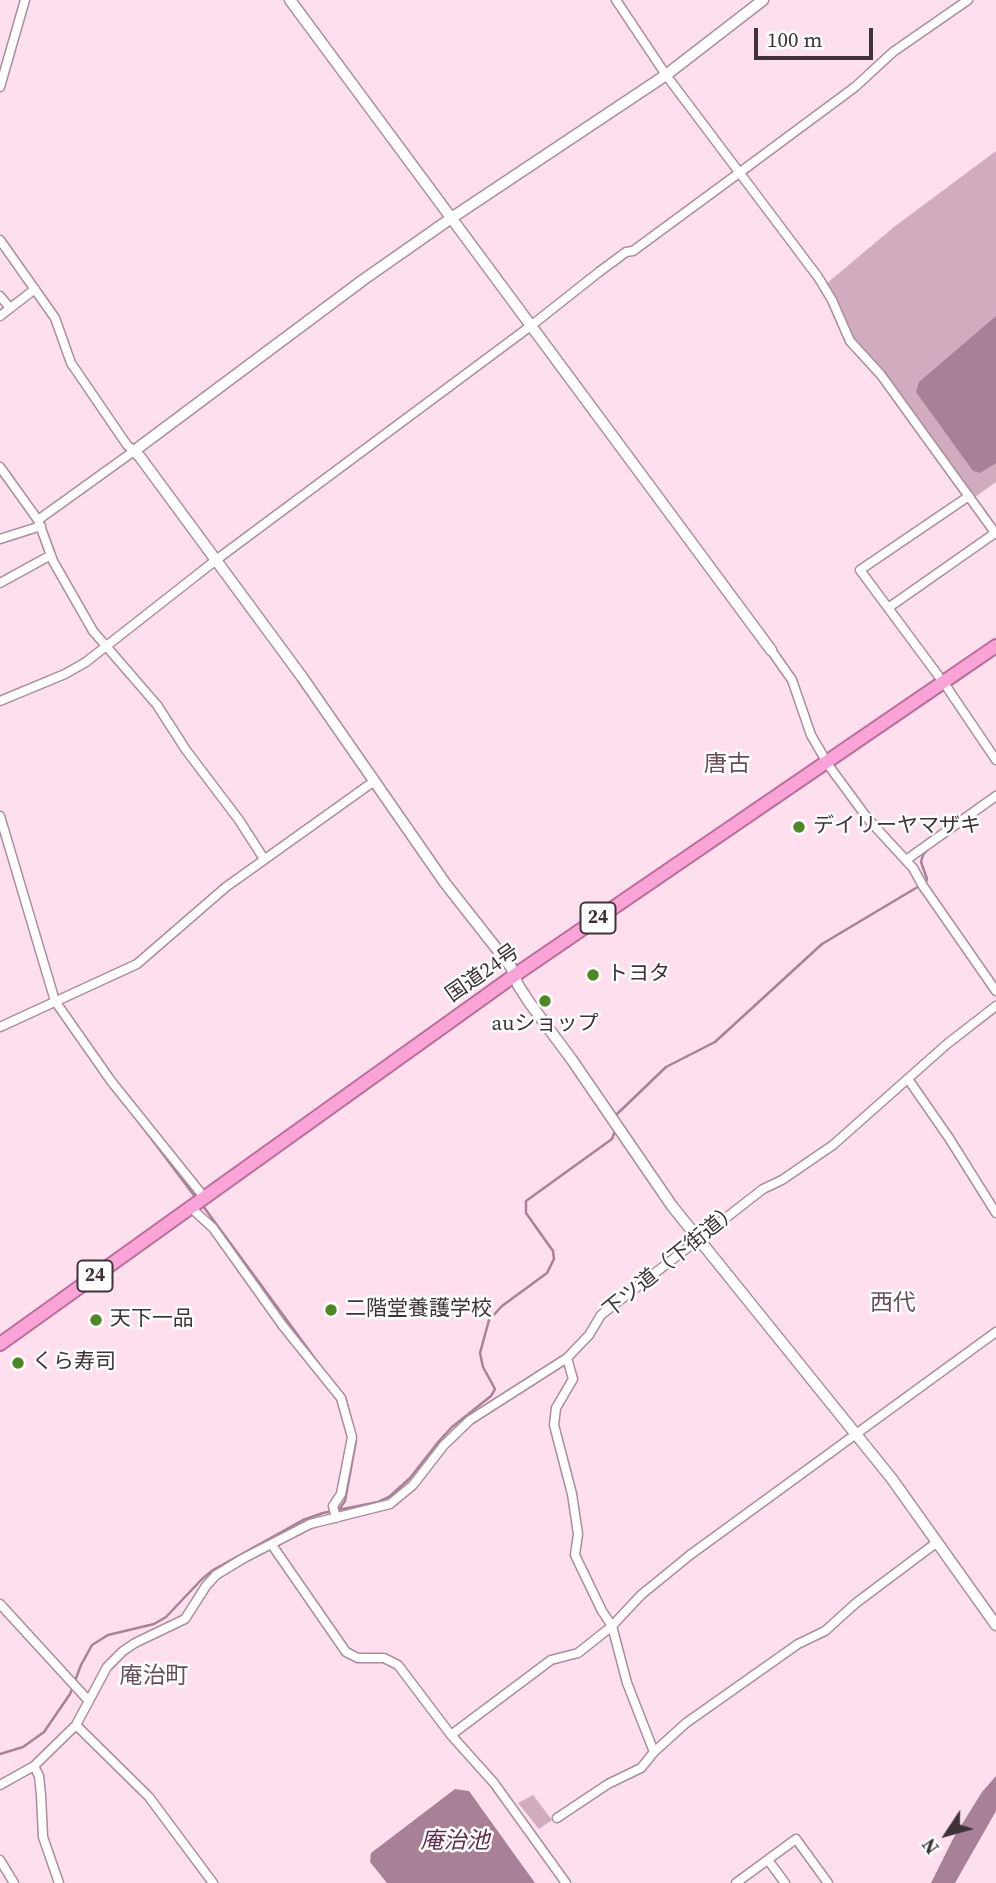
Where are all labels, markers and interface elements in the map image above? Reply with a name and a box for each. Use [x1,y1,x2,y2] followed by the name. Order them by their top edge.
[758,14,877,58] scale bar
[767,25,822,54] text: 100 m
[704,751,750,779] district label: 唐古
[813,814,981,840] place label: デイリーヤマザキ
[791,819,807,835] marker: デイリーヤマザキ
[580,902,616,934] road number: 24
[441,940,525,1008] street label: 国道24号
[607,962,670,988] place label: トヨタ
[585,967,601,983] marker: トヨタ
[537,993,553,1009] marker: auショップ
[492,1012,598,1038] place label: auショップ
[599,1198,745,1324] street label: 下ツ道（下街道）
[78,1260,112,1292] road number: 24
[870,1290,916,1318] district label: 西代
[345,1297,492,1323] place label: 二階堂養護学校
[323,1302,339,1318] marker: 二階堂養護学校
[110,1307,194,1333] place label: 天下一品
[88,1312,104,1328] marker: 天下一品
[32,1350,116,1376] place label: くら寿司
[10,1355,26,1371] marker: くら寿司
[120,1663,188,1691] district label: 庵治町
[912,1799,982,1869] north arrow
[421,1828,489,1856] water label: 庵治池
[915,1833,945,1860] text: N

